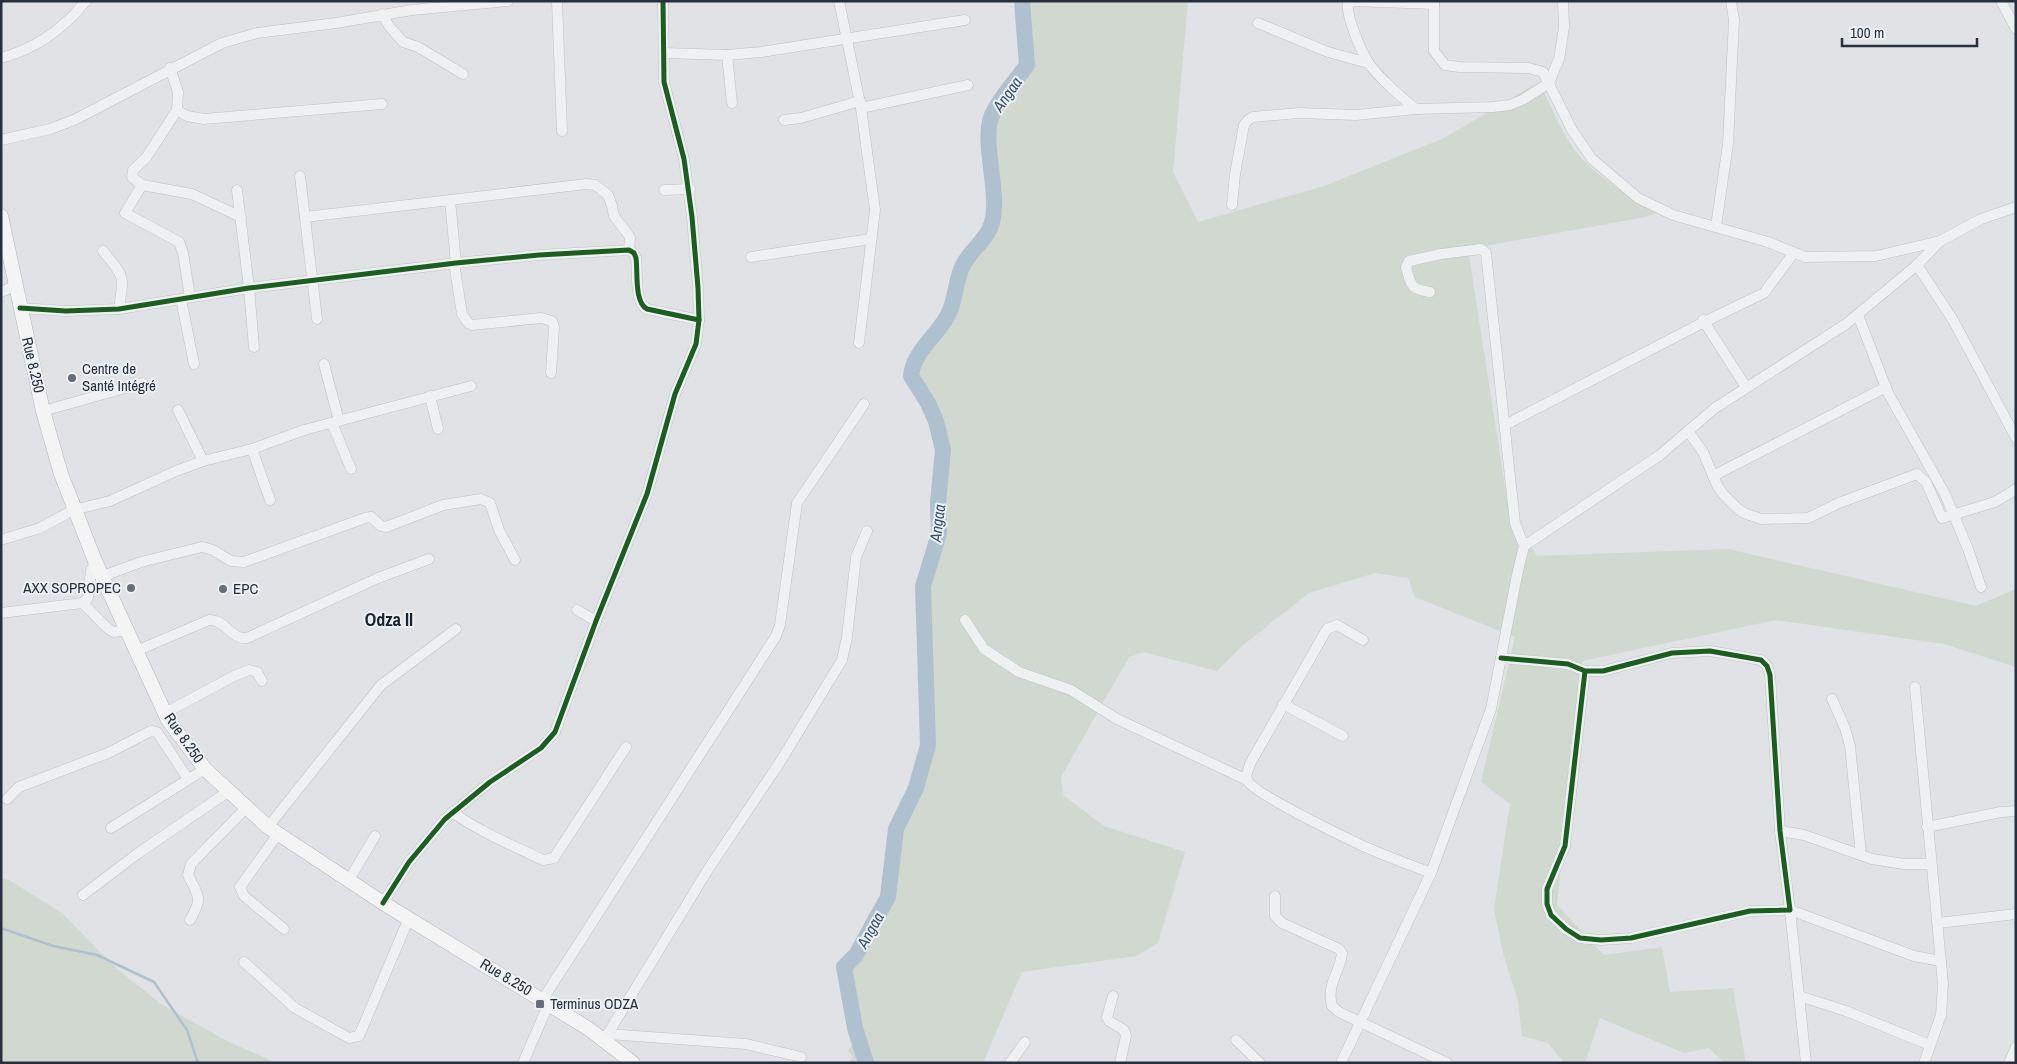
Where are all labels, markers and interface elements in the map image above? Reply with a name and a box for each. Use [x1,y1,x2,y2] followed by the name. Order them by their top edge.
[1842,15,1977,47] scale bar
[1850,22,1884,43] text: 100 m
[987,72,1027,117] water label: Angaa
[17,335,50,395] street label: Rue 8.250
[82,358,156,396] place label: Centre de Santé Intégré
[66,372,78,384] marker: Centre de Santé Intégré
[924,503,950,544] water label: Angaa
[22,577,121,598] place label: AXX SOPROPEC
[233,578,258,599] place label: EPC
[125,582,137,594] marker: AXX SOPROPEC
[217,583,229,595] marker: EPC
[365,607,413,632] district label: Odza II
[160,708,209,767] street label: Rue 8.250
[851,908,889,953] water label: Angaa
[477,953,536,1000] street label: Rue 8.250
[550,993,639,1014] place label: Terminus ODZA
[534,998,546,1010] marker: Terminus ODZA

